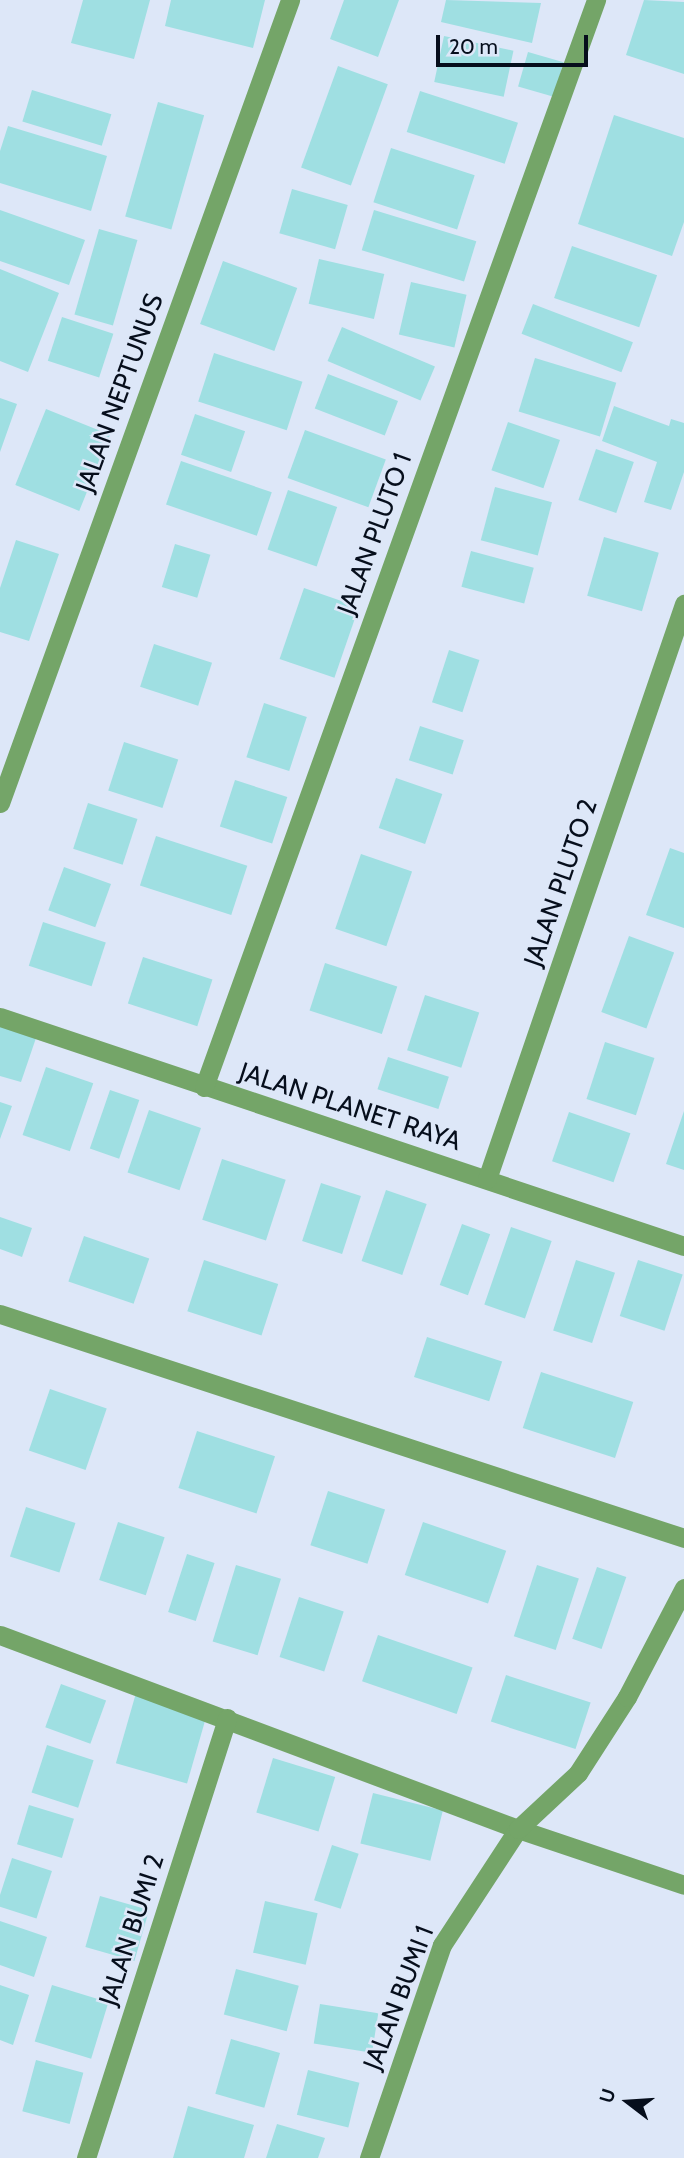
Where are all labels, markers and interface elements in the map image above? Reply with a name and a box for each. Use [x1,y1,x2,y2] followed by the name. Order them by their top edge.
[439,21,591,65] scale bar
[449,34,498,59] text: 20 m
[70,290,170,496] street label: JALAN NEPTUNUS
[331,449,419,619] street label: JALAN PLUTO 1
[518,795,604,971] street label: JALAN PLUTO 2
[235,1056,465,1158] street label: JALAN PLANET RAYA
[93,1850,171,2010] street label: JALAN BUMI 2
[357,1921,441,2075] street label: JALAN BUMI 1
[593,2067,663,2137] north arrow
[594,2086,620,2106] text: U

